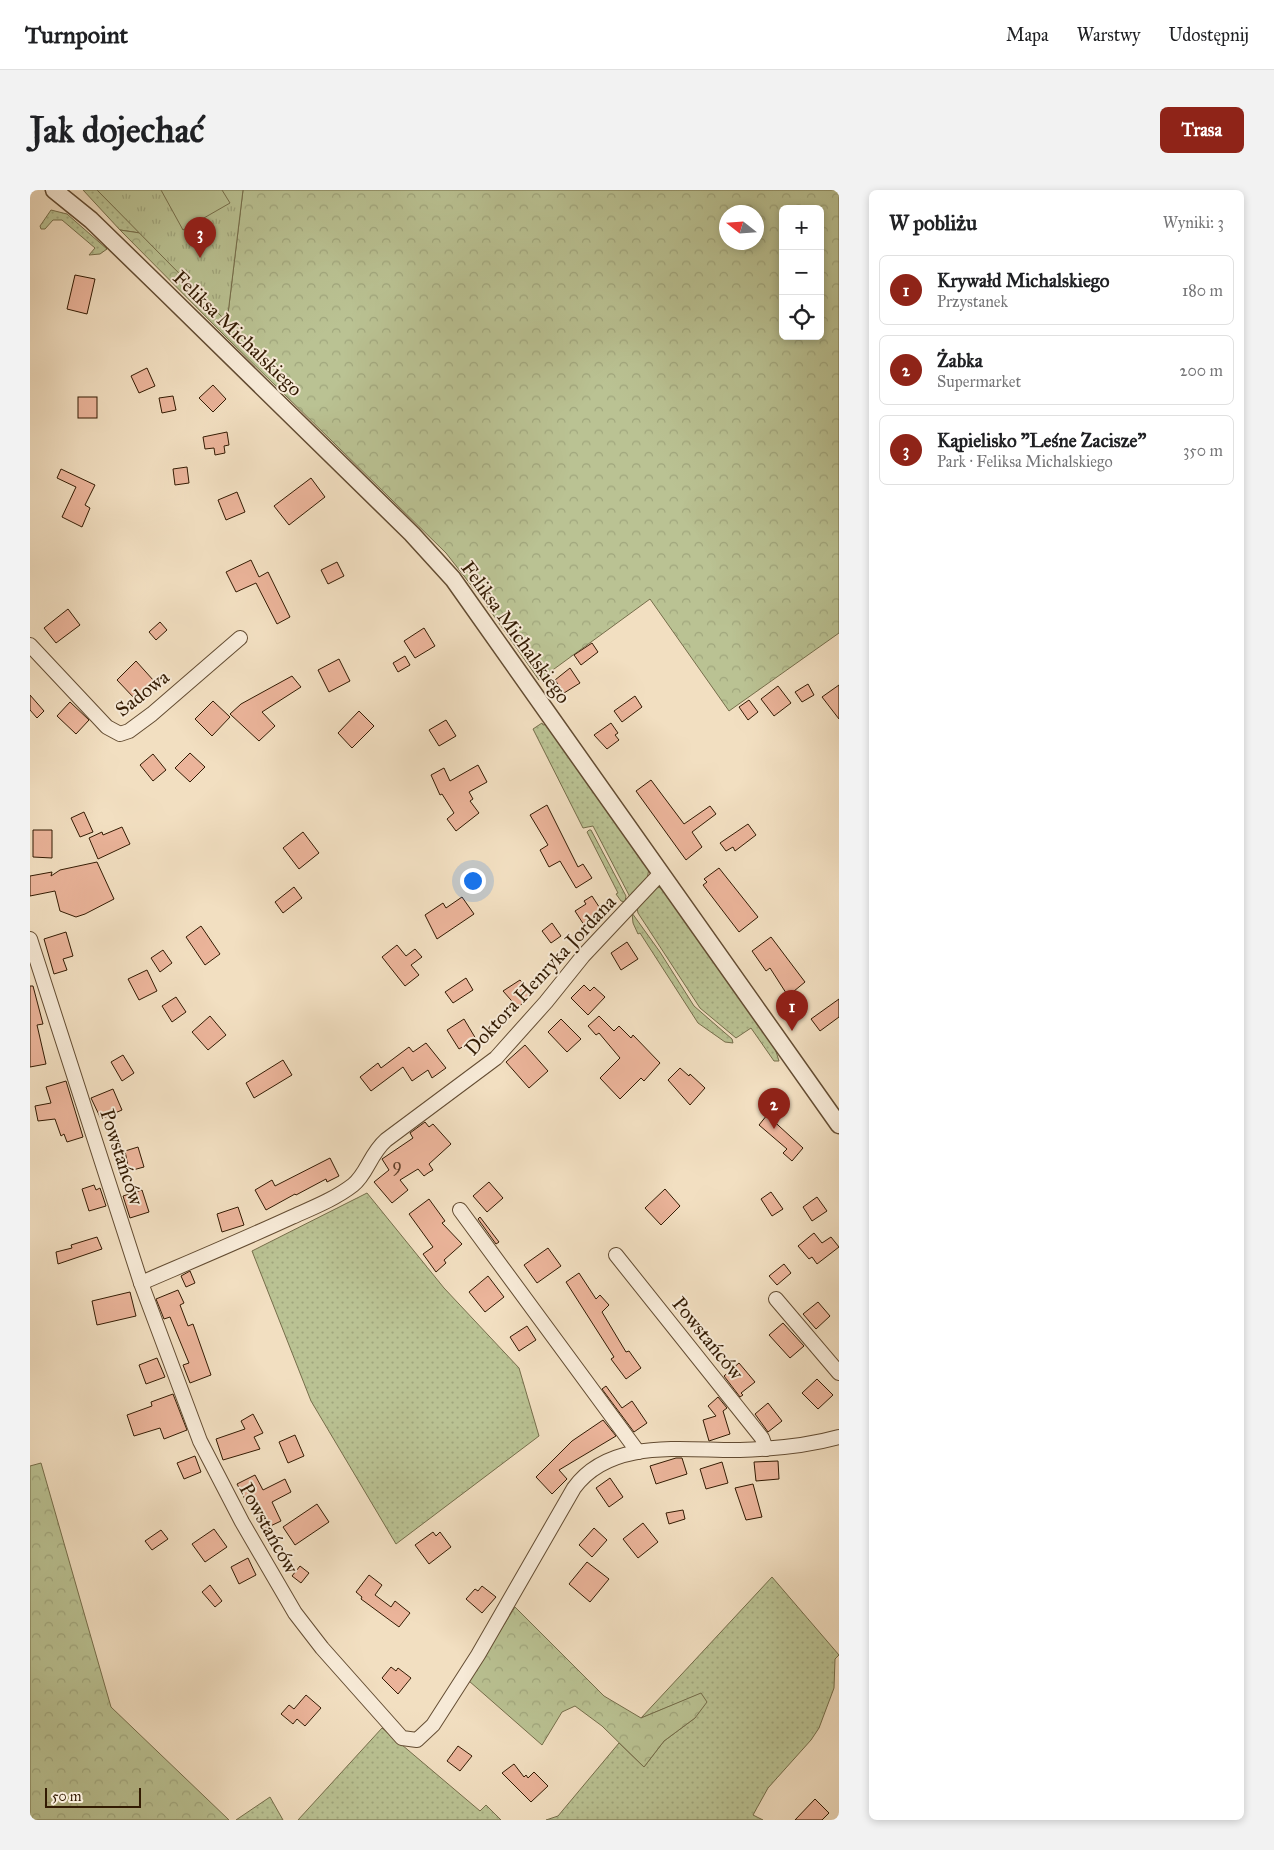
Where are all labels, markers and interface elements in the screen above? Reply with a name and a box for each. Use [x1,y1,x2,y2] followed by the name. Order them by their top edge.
[25,20,128,50] text: Turnpoint
[1006,24,1049,46] text: Mapa
[1077,24,1140,46] text: Warstwy
[1168,24,1249,46] text: Udostępnij
[1160,107,1244,153] button: Trasa
[30,109,204,152] text: Jak dojechać
[719,205,764,250] north arrow
[779,205,824,340] map controls
[779,205,824,250] button: +
[889,210,977,236] text: W pobliżu
[1163,213,1224,232] text: Wyniki: 3
[184,217,216,258] pin: 3
[779,250,824,295] button: −
[168,265,308,402] street label: Feliksa Michalskiego
[937,269,1109,292] text: Krywałd Michalskiego
[903,281,909,300] text: 1
[1182,281,1223,300] text: 180 m
[937,292,1008,311] text: Przystanek
[779,295,824,340] button: locate
[937,349,983,372] text: Żabka
[902,361,910,380] text: 2
[1180,361,1223,380] text: 200 m
[937,372,1021,391] text: Supermarket
[937,429,1146,452] text: Kąpielisko "Leśne Zacisze"
[903,441,909,460] text: 3
[1183,441,1223,460] text: 350 m
[937,452,1113,471] text: Park · Feliksa Michalskiego
[455,556,576,709] street label: Feliksa Michalskiego
[110,664,174,721] street label: Sadowa
[460,868,486,894] your location
[459,889,622,1061] street label: Doktora Henryka Jordana
[776,990,808,1031] pin: 1
[758,1088,790,1129] pin: 2
[95,1106,149,1209] street label: Powstańców
[392,1154,402,1176] house number: 9
[667,1292,749,1385] street label: Powstańców
[234,1479,304,1578] street label: Powstańców
[45,1785,141,1808] scale bar
[52,1788,81,1805] text: 50 m

